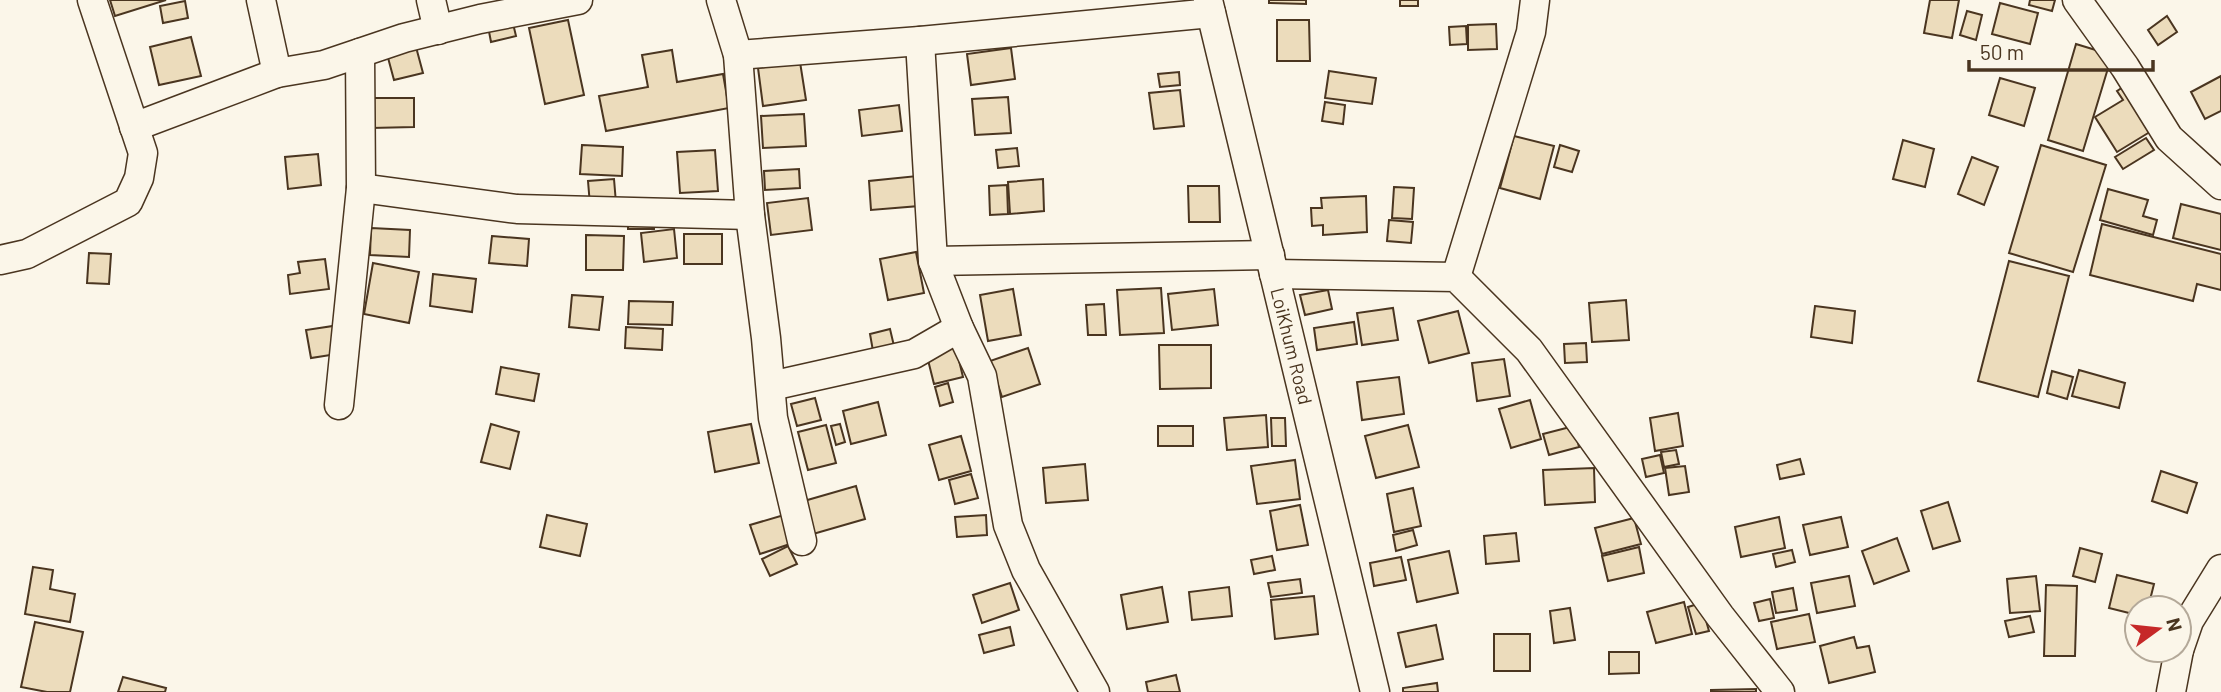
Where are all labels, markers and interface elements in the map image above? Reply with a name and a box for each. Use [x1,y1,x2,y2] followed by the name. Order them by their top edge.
[1969,28,2153,72] scale bar
[1980,39,2024,64] text: 50 m
[1266,285,1318,407] street label: LoiKhum Road
[2123,594,2193,664] north arrow
[2162,615,2188,634] text: N

